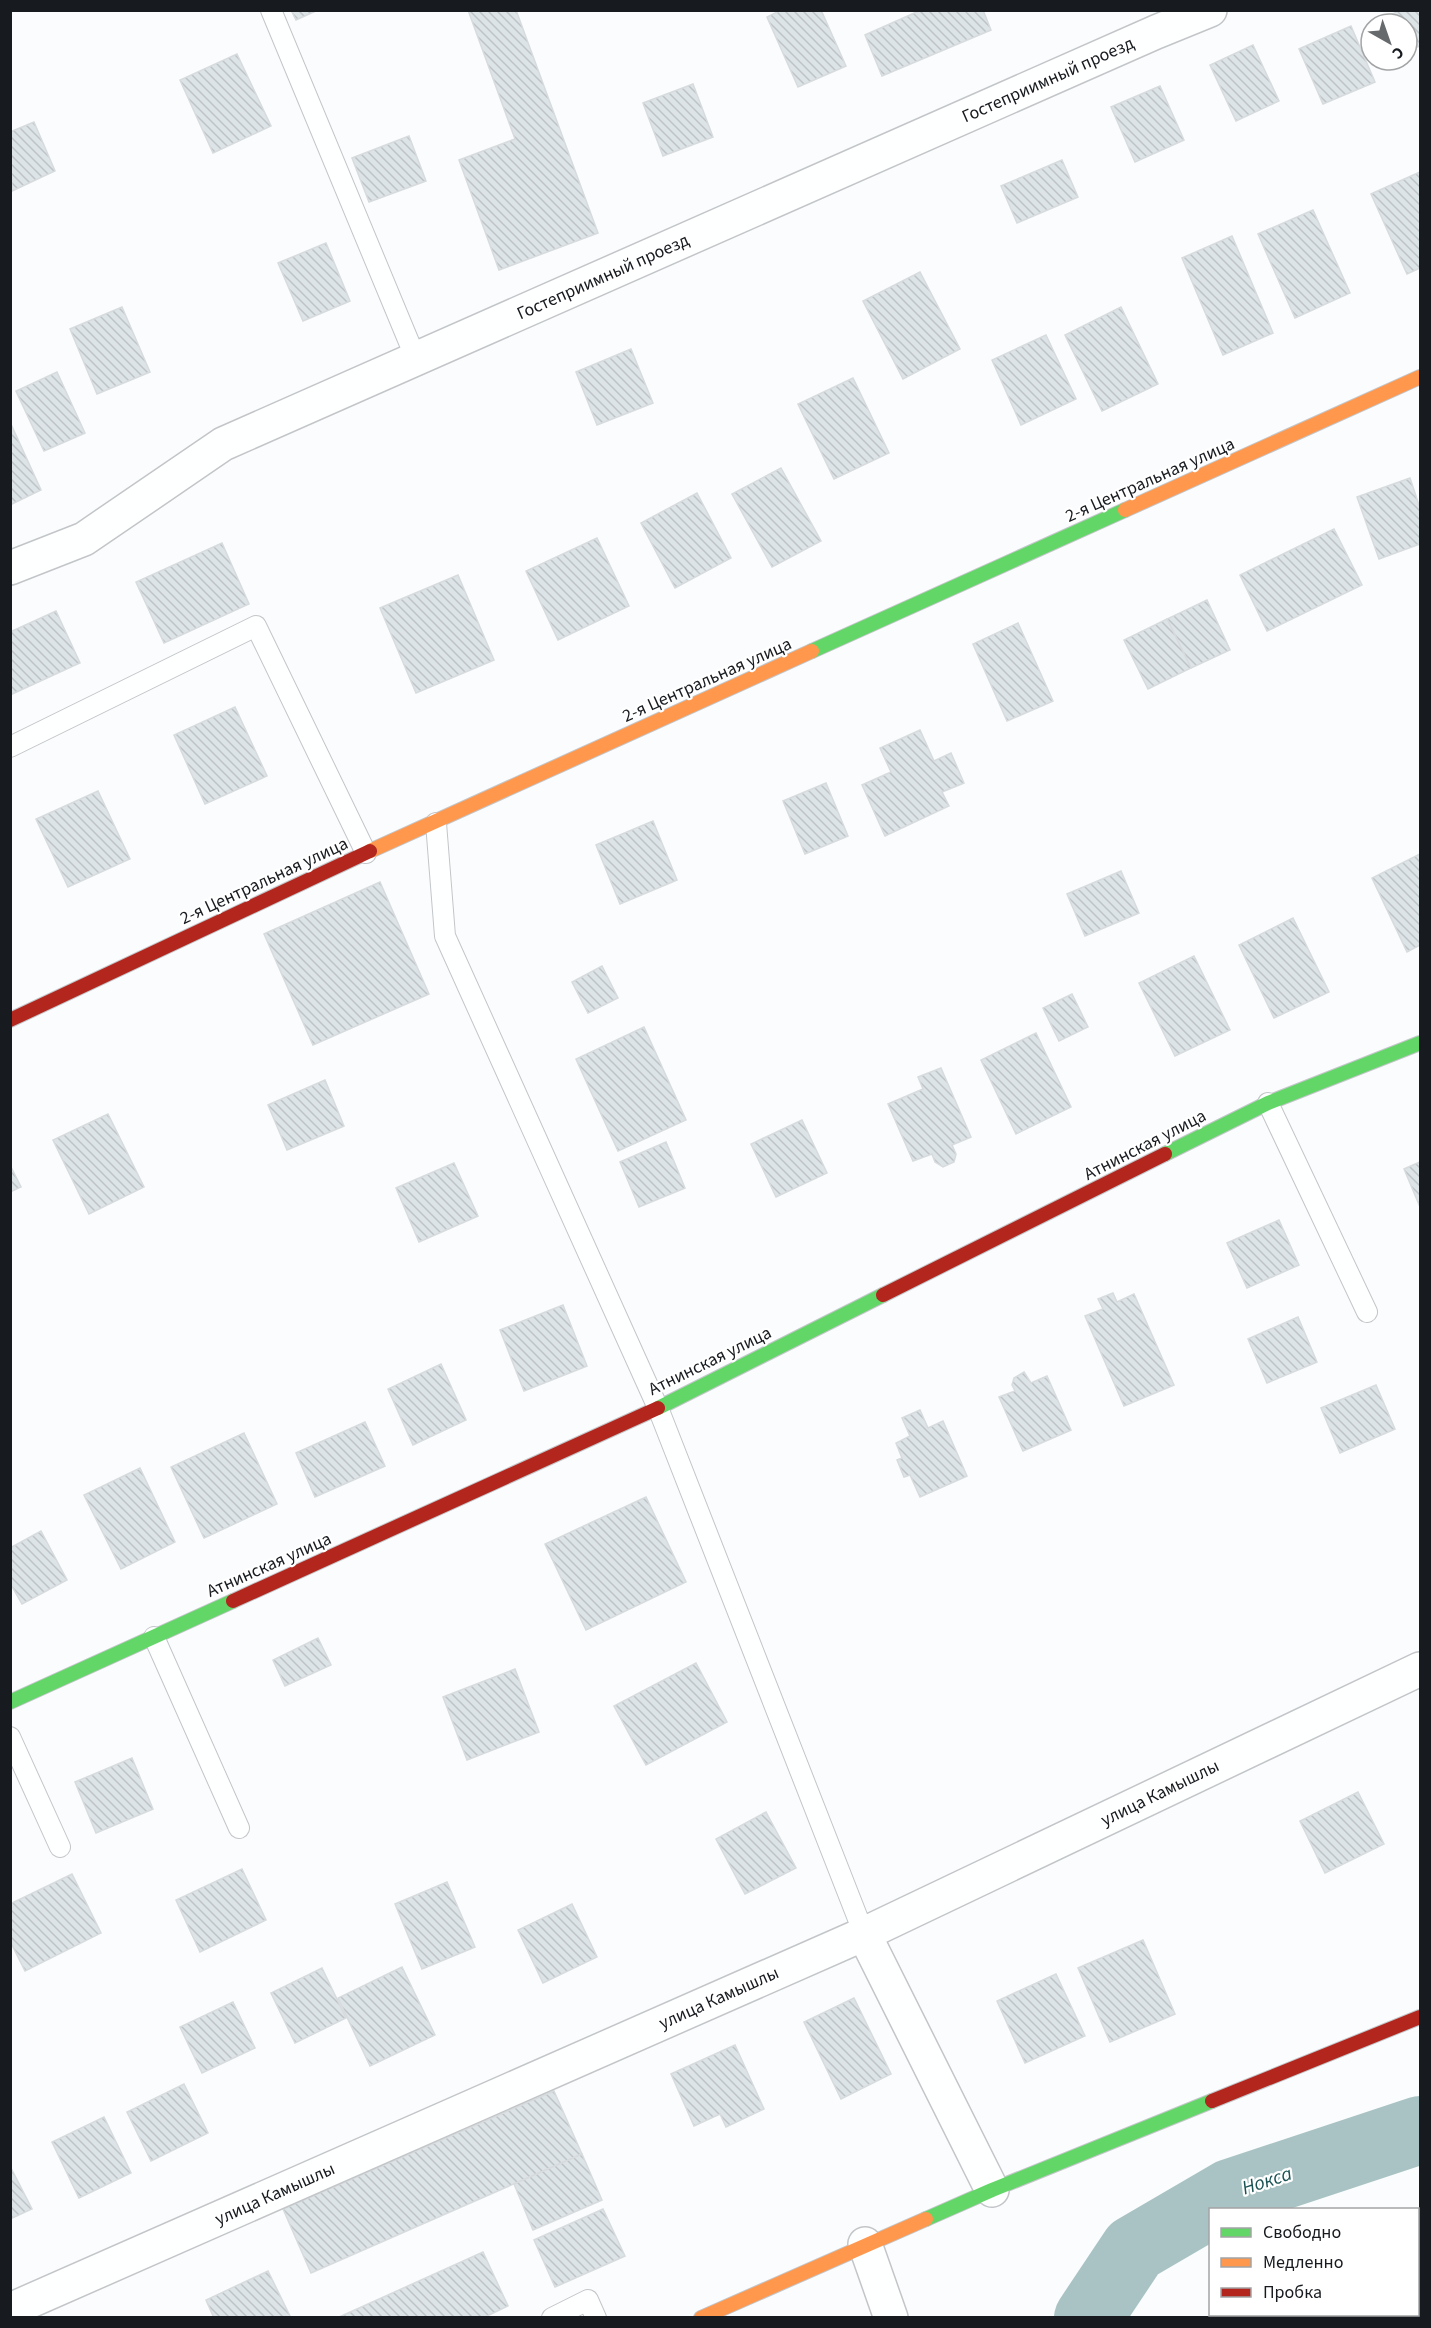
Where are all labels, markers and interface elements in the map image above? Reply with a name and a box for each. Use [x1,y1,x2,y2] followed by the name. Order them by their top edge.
[1359,12,1419,72] north arrow
[958,31,1138,129] street label: Гостеприимный проезд
[1387,41,1409,64] text: С
[513,228,693,326] street label: Гостеприимный проезд
[1061,431,1239,529] street label: 2-я Центральная улица
[618,631,796,729] street label: 2-я Центральная улица
[176,831,352,931] street label: 2-я Центральная улица
[1079,1103,1211,1187] street label: Атнинская улица
[644,1320,776,1402] street label: Атнинская улица
[203,1526,335,1604] street label: Атнинская улица
[1097,1753,1223,1833] street label: улица Камышлы
[655,1960,783,2036] street label: улица Камышлы
[211,2156,339,2232] street label: улица Камышлы
[1238,2160,1296,2202] water label: Нокса
[1209,2208,1419,2316] legend
[1263,2220,1341,2245] text: Свободно
[1263,2250,1343,2275] text: Медленно
[1263,2280,1322,2305] text: Пробка

